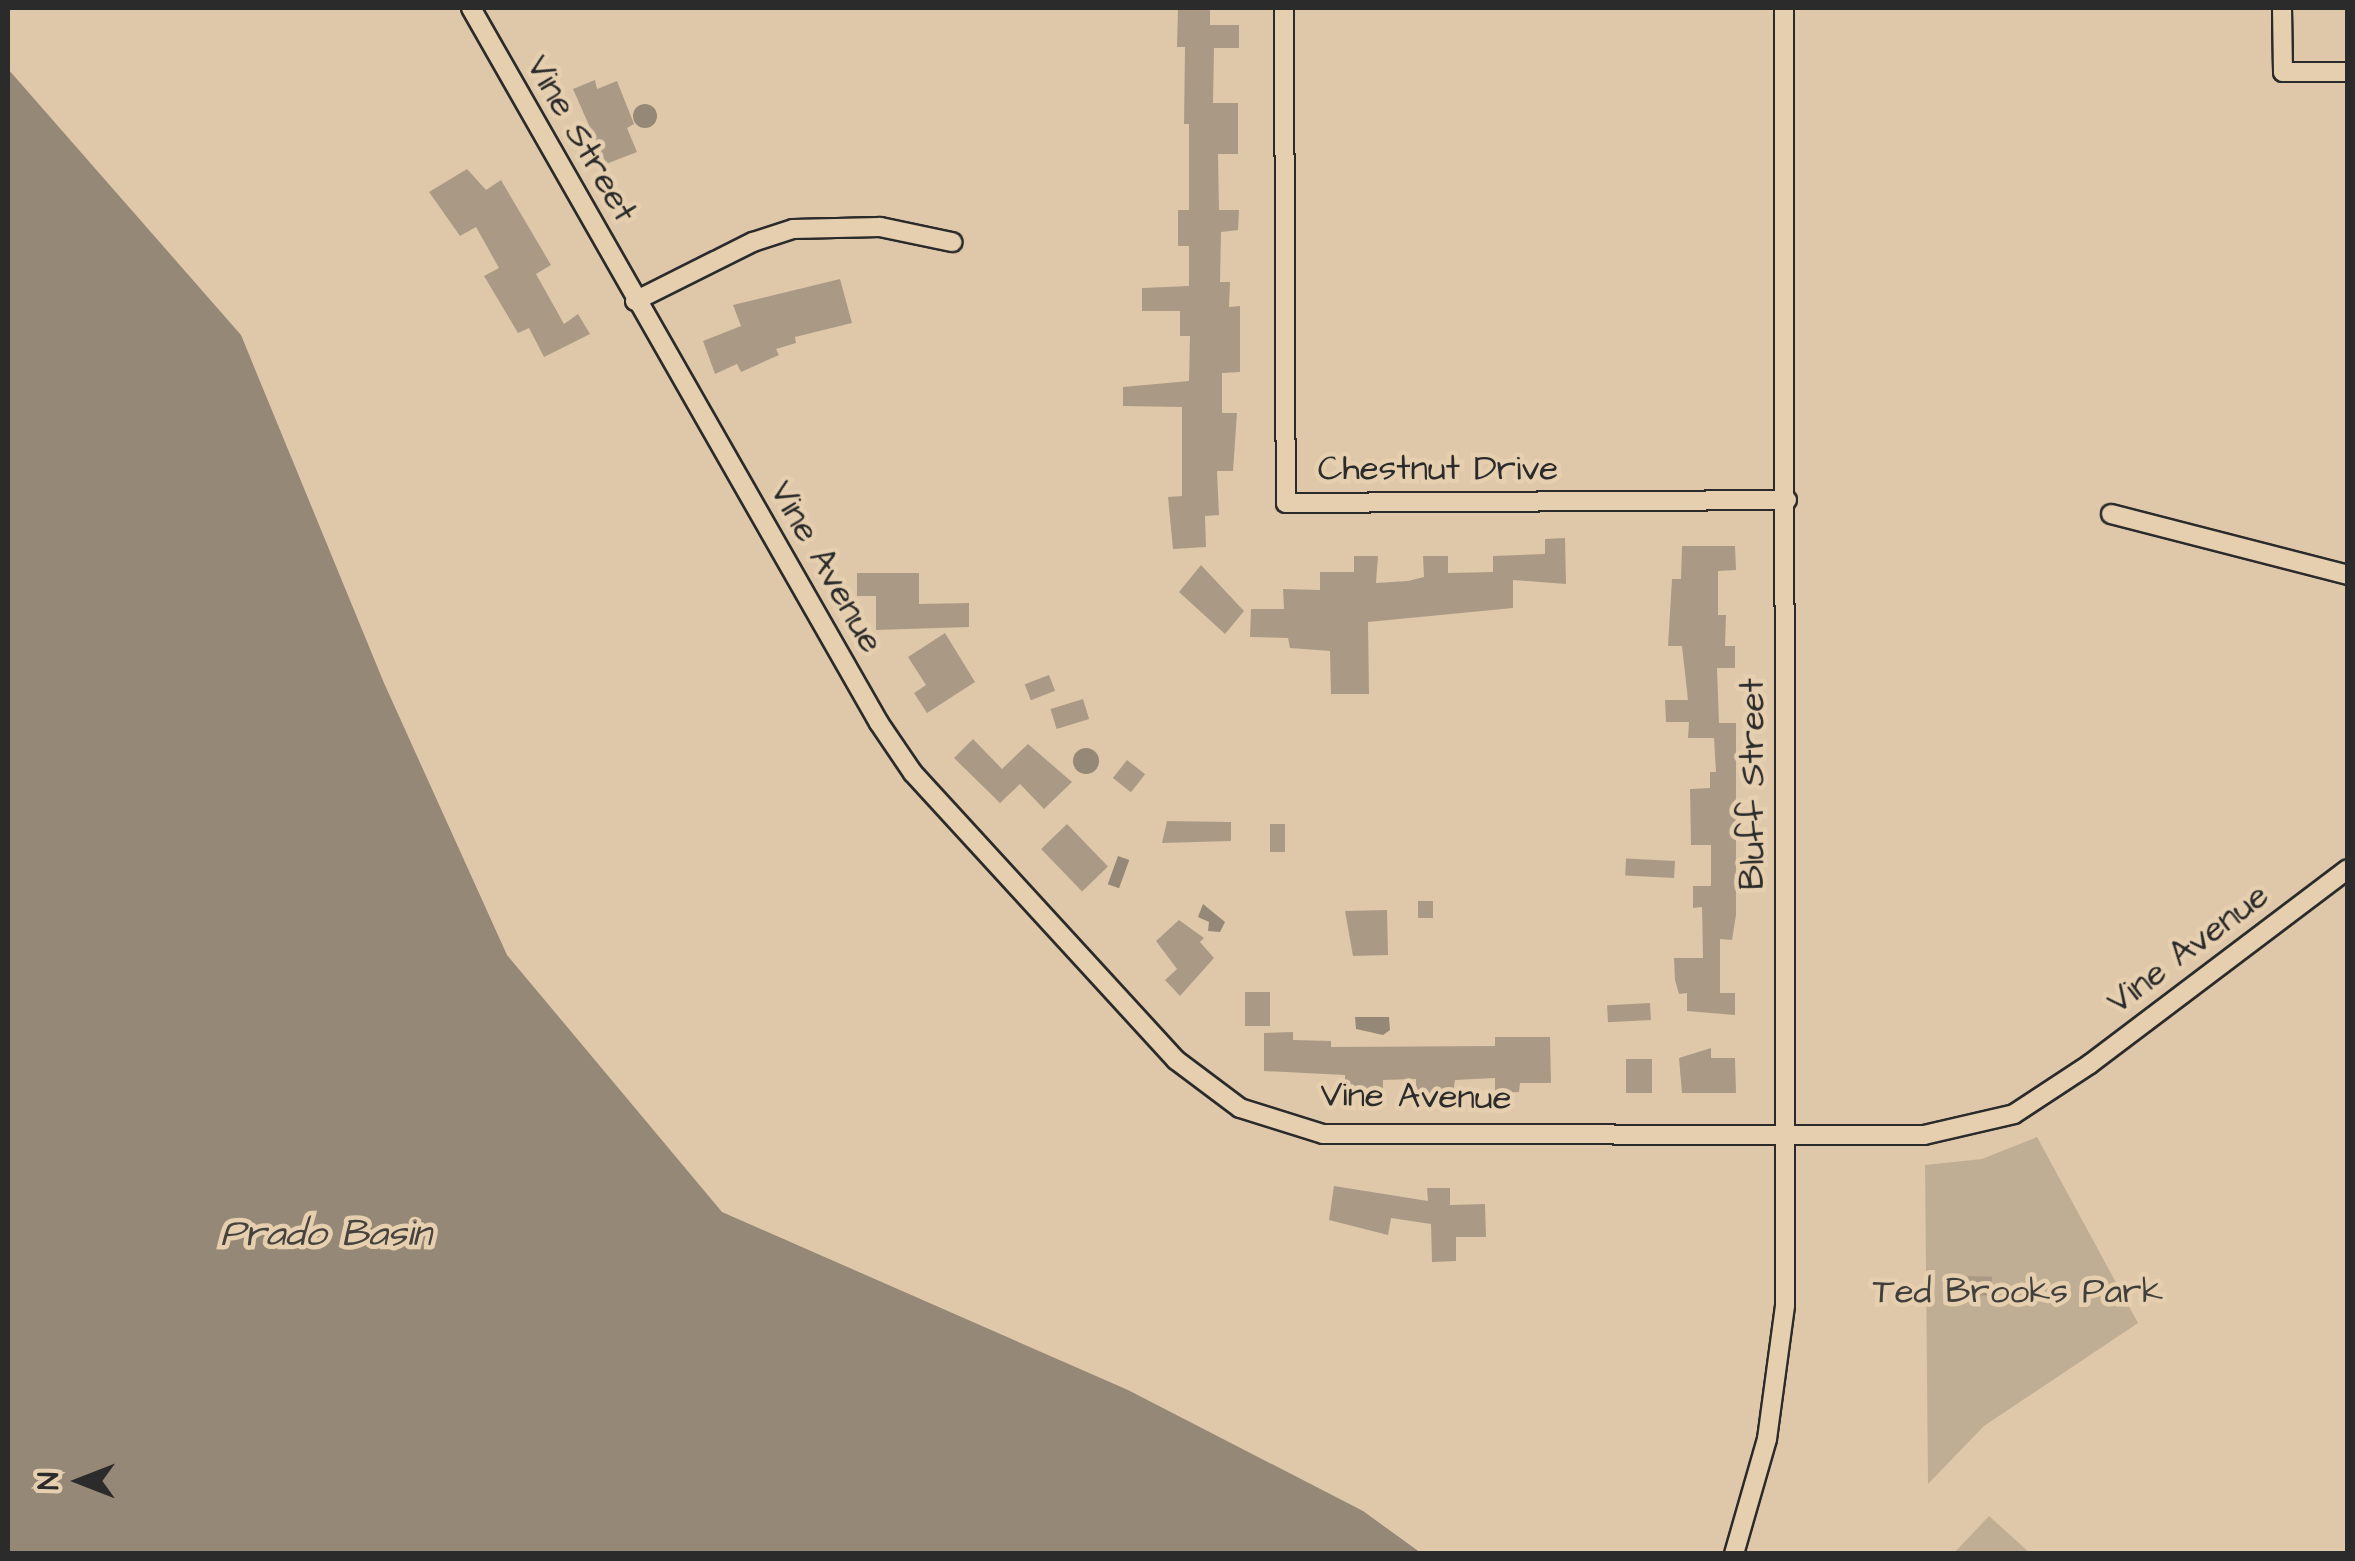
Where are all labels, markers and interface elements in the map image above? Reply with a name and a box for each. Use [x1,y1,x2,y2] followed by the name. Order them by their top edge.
[516,48,646,230] street label: Vine Street
[1318,448,1558,490] street label: Chestnut Drive
[760,474,892,660] street label: Vine Avenue
[1732,678,1774,890] street label: Bluff Street
[2099,875,2277,1023] street label: Vine Avenue
[1320,1074,1512,1120] street label: Vine Avenue
[221,1212,431,1258] water label: Prado Basin
[1873,1271,2163,1313] park label: Ted Brooks Park
[30,1431,130,1531] north arrow
[30,1472,69,1490] text: N

